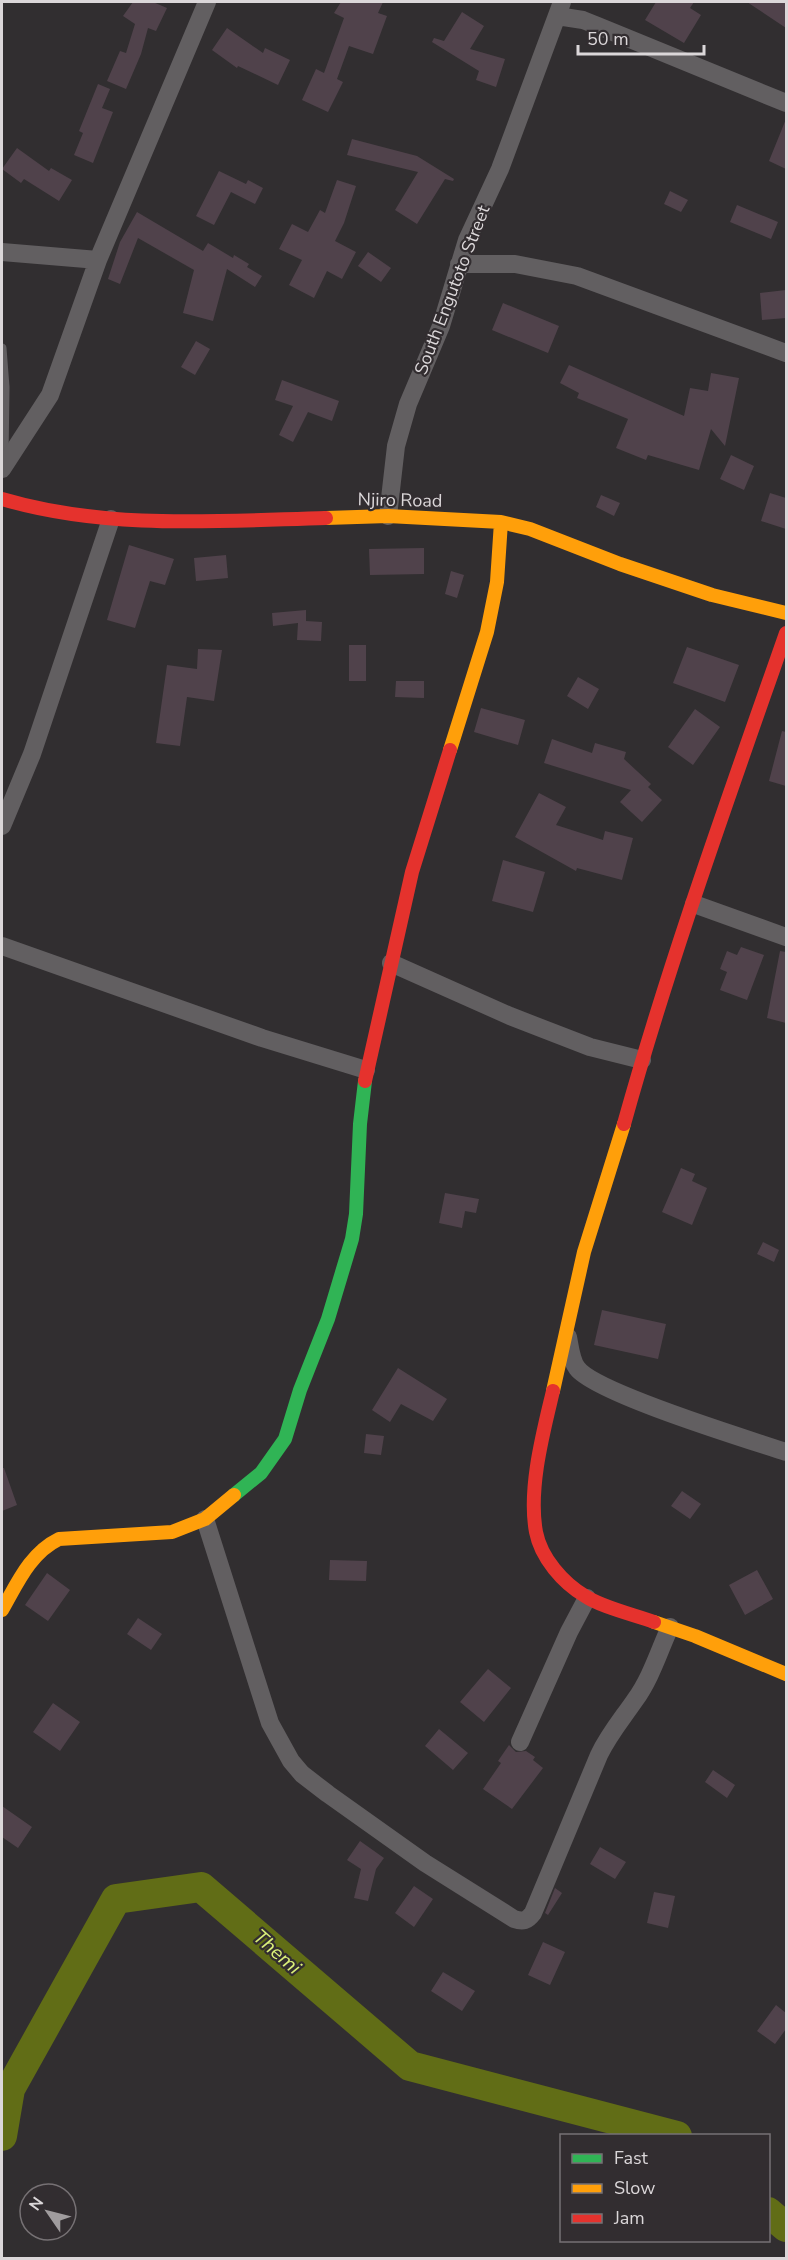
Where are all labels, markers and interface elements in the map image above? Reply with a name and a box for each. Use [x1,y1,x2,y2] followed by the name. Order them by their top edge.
[578,18,704,56] scale bar
[587,27,629,51] text: 50 m
[409,201,496,378] street label: South Engutoto Street
[358,487,442,513] street label: Njiro Road
[247,1924,307,1981] water label: Themi
[560,2134,770,2242] legend
[614,2146,649,2170] text: Fast
[614,2176,655,2200] text: Slow
[18,2182,78,2242] north arrow
[24,2193,49,2215] text: N
[613,2206,645,2230] text: Jam

